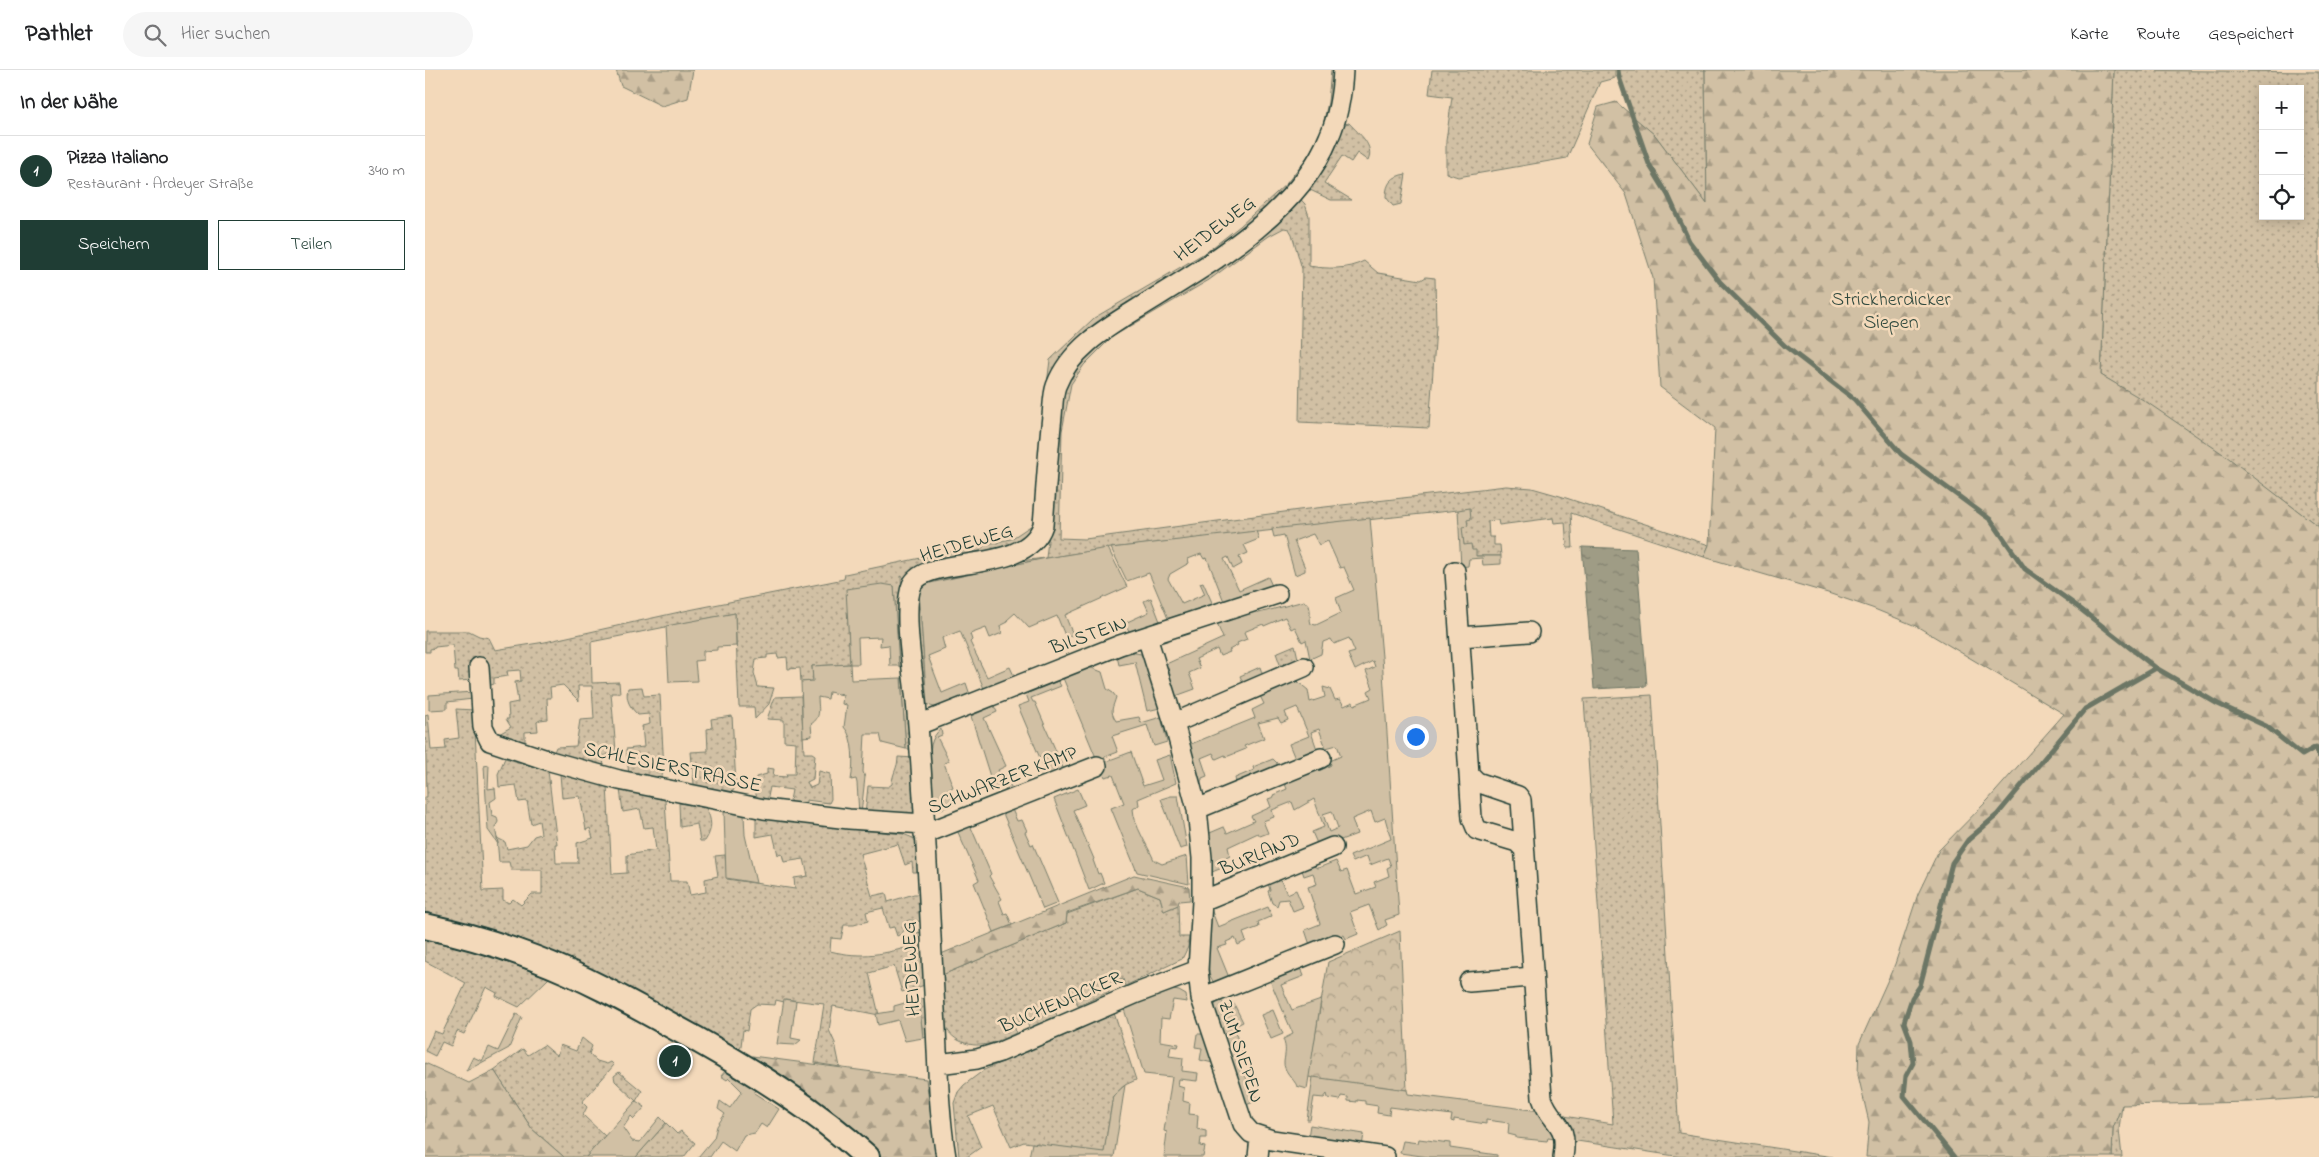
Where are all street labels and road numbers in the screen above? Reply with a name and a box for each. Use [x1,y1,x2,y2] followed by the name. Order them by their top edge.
[1169,190,1262,270] street label: HEIDEWEG
[917,517,1017,571] street label: HEIDEWEG
[1045,609,1131,664] street label: BILSTEIN
[581,735,764,801] street label: SCHLESIERSTRASSE
[924,739,1083,823] street label: SCHWARZER KAMP
[1214,826,1305,885] street label: BURLAND
[896,920,929,1017] street label: HEIDEWEG
[994,964,1128,1043] street label: BUCHENACKER
[1209,996,1270,1107] street label: ZUM SIEPEN

